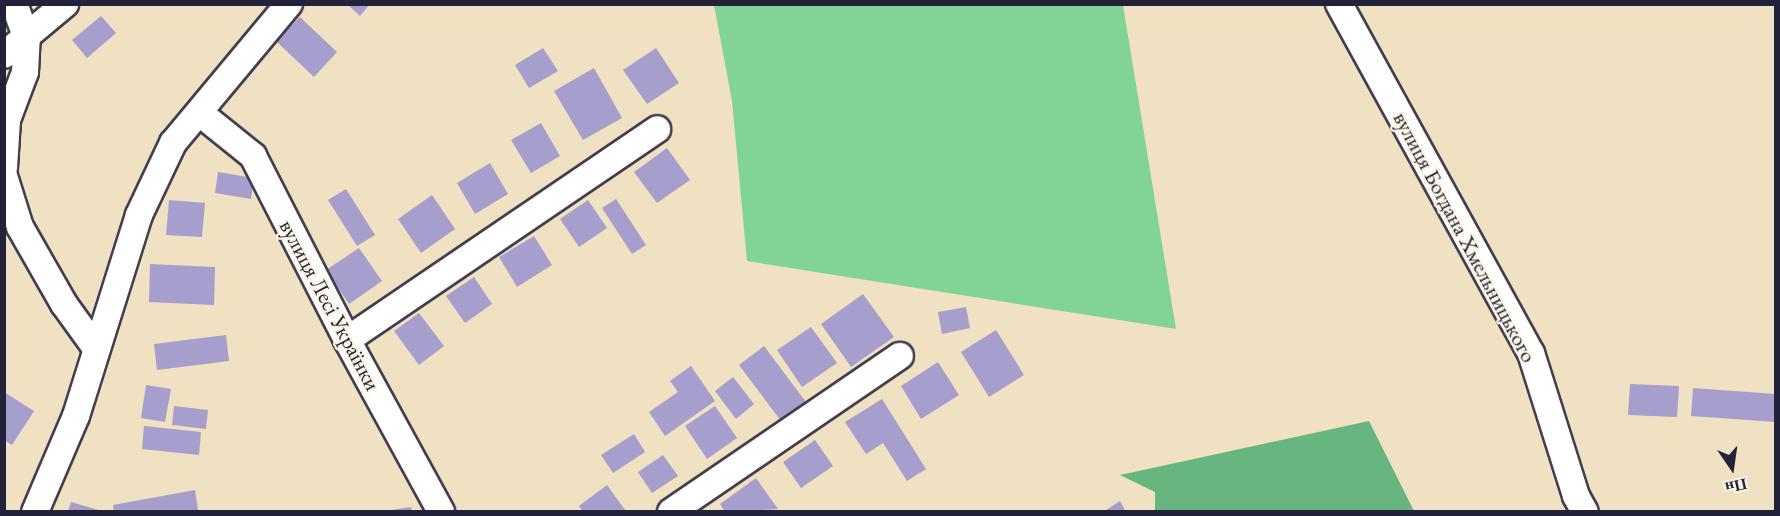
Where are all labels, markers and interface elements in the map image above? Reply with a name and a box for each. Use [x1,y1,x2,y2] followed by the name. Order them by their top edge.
[1388,107,1542,367] street label: вулиця Богдана Хмельницького
[274,215,386,395] street label: вулиця Лесі Українки
[1702,438,1762,498] north arrow
[1723,473,1749,499] text: Пн

